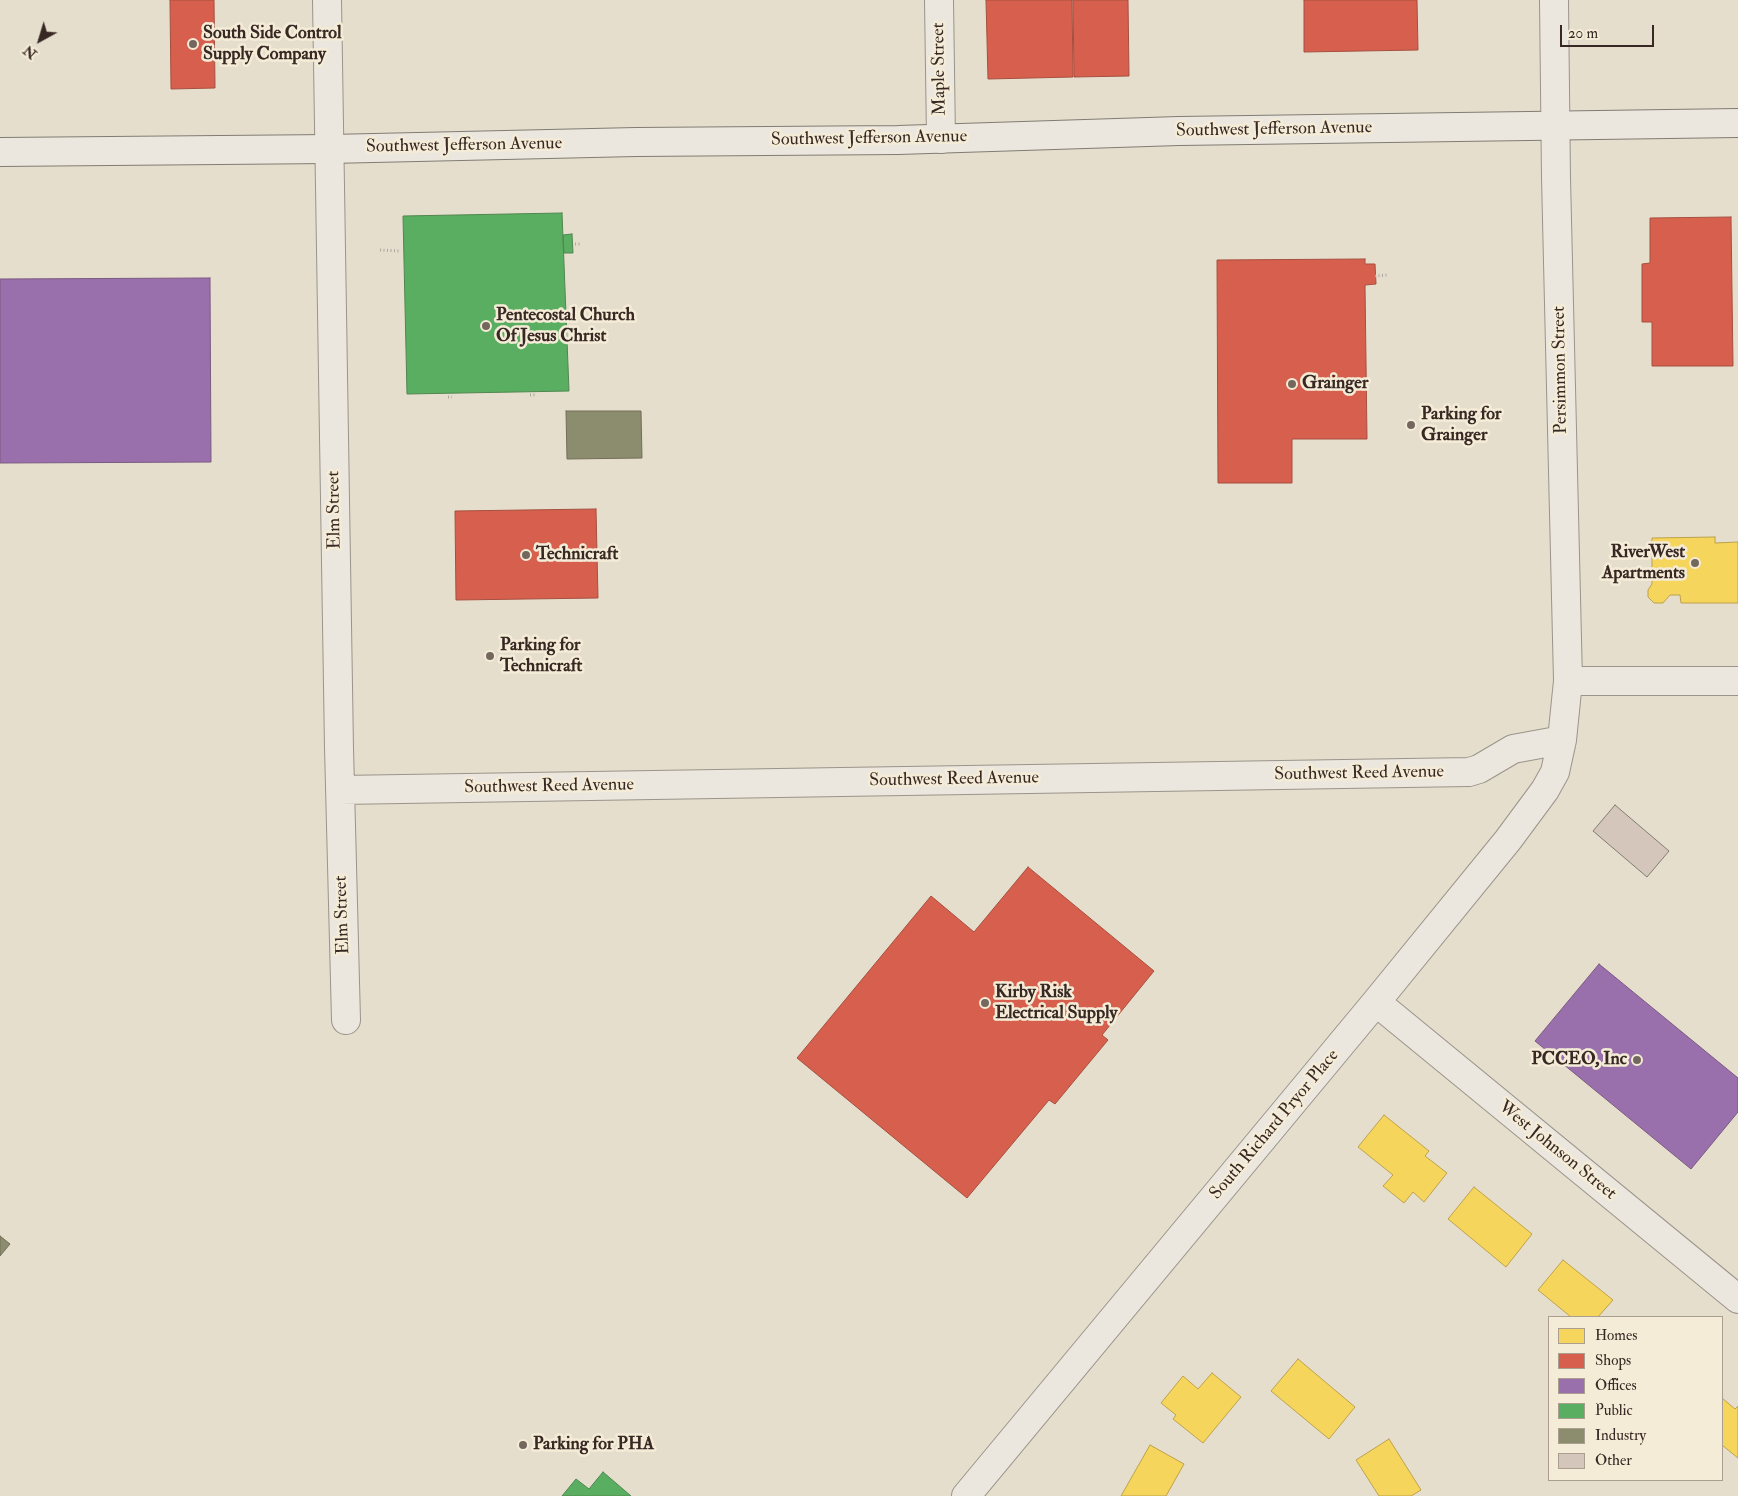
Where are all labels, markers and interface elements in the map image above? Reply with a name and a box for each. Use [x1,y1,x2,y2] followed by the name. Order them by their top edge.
[15,15,65,65] north arrow
[1563,15,1657,47] scale bar
[928,22,952,116] street label: Maple Street
[203,23,342,66] place label: South Side Control Supply Company
[1568,24,1598,43] text: 20 m
[187,38,199,50] marker: South Side Control Supply Company
[20,41,40,63] text: N
[1176,117,1372,143] street label: Southwest Jefferson Avenue
[771,126,967,152] street label: Southwest Jefferson Avenue
[366,133,562,159] street label: Southwest Jefferson Avenue
[496,305,635,348] place label: Pentecostal Church Of Jesus Christ
[1549,306,1573,434] street label: Persimmon Street
[480,320,492,332] marker: Pentecostal Church Of Jesus Christ
[1302,373,1368,395] place label: Grainger
[1286,378,1298,390] marker: Grainger
[1421,404,1502,446] place label: Parking for Grainger
[1405,419,1417,431] marker: Parking for Grainger
[324,470,346,550] street label: Elm Street
[1602,542,1685,584] place label: RiverWest Apartments
[536,544,618,566] place label: Technicraft
[520,549,532,561] marker: Technicraft
[1689,557,1701,569] marker: RiverWest Apartments
[500,635,582,678] place label: Parking for Technicraft
[484,650,496,662] marker: Parking for Technicraft
[1274,762,1444,786] street label: Southwest Reed Avenue
[869,768,1039,792] street label: Southwest Reed Avenue
[464,775,634,799] street label: Southwest Reed Avenue
[331,875,355,955] street label: Elm Street
[995,982,1117,1024] place label: Kirby Risk Electrical Supply
[979,997,991,1009] marker: Kirby Risk Electrical Supply
[1206,1046,1344,1204] street label: South Richard Pryor Place
[1531,1049,1627,1071] place label: PCCEO, Inc
[1631,1054,1643,1066] marker: PCCEO, Inc
[1494,1097,1620,1205] street label: West Johnson Street
[1548,1316,1723,1481] legend
[1595,1326,1637,1345] text: Homes
[1595,1351,1631,1370] text: Shops
[1595,1376,1637,1395] text: Offices
[1595,1401,1633,1420] text: Public
[1595,1426,1646,1445] text: Industry
[533,1434,654,1456] place label: Parking for PHA
[517,1439,529,1451] marker: Parking for PHA
[1595,1451,1632,1470] text: Other

